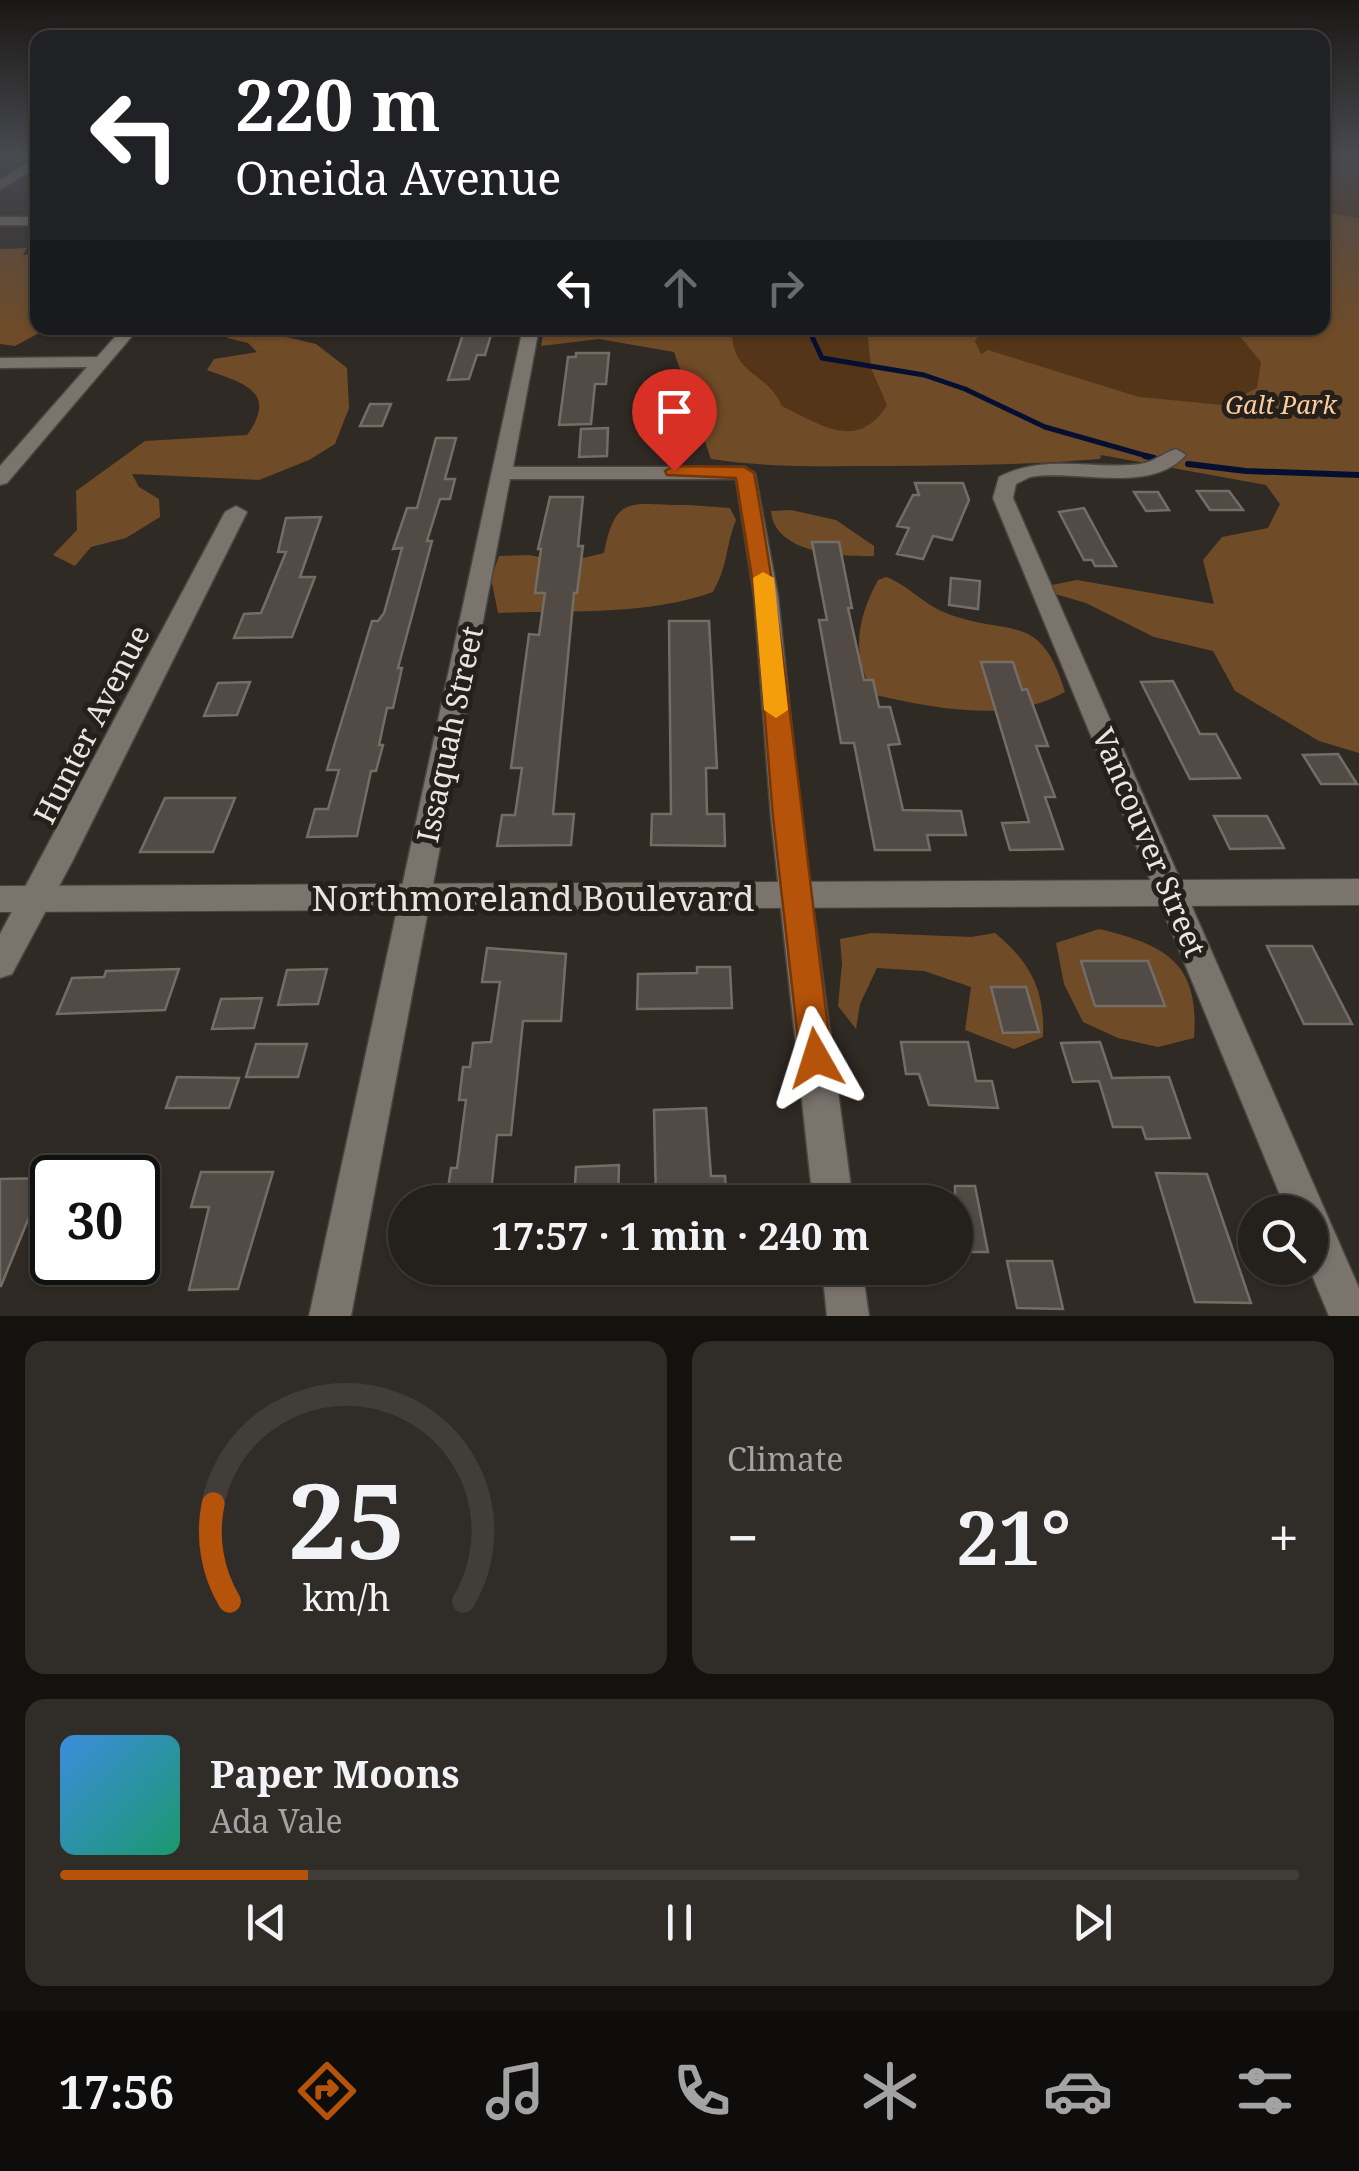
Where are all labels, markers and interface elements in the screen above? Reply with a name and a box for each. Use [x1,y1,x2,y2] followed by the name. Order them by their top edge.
[235,56,441,152] text: 220 m
[70,70,200,200] icon: left
[235,147,561,208] text: Oneida Avenue
[548,260,603,315] icon: left
[653,260,708,315] icon: ahead
[758,260,813,315] icon: right
[632,369,717,472] pin
[647,384,702,439] icon: arrive
[1225,387,1338,421] park label: Galt Park
[23,618,159,830] street label: Hunter Avenue
[406,622,492,846] street label: Issaquah Street
[1083,721,1217,963] street label: Vancouver Street
[312,874,754,921] street label: Northmoreland Boulevard
[764,1006,868,1110] position arrow
[30,1155,160,1285] speed limit sign: 30
[1238,1195,1328,1285] map controls
[1238,1195,1328,1285] button: search
[491,1209,870,1261] text: 17:57 · 1 min · 240 m
[727,1437,843,1480] text: Climate
[287,1448,405,1589] text: 25
[956,1485,1071,1587] text: 21°
[727,1499,759,1574] text: −
[1268,1499,1299,1574] text: +
[302,1573,390,1621] text: km/h
[210,1747,460,1799] text: Paper Moons
[210,1799,343,1842] text: Ada Vale
[239,1895,294,1950] icon: previous
[652,1895,707,1950] icon: pause
[1065,1895,1120,1950] icon: next
[292,2056,362,2126] icon: directions
[480,2056,550,2126] icon: music
[667,2056,737,2126] icon: phone
[855,2056,925,2126] icon: climate
[1043,2056,1113,2126] icon: car
[1230,2056,1300,2126] icon: filters
[59,2061,174,2122] text: 17:56

